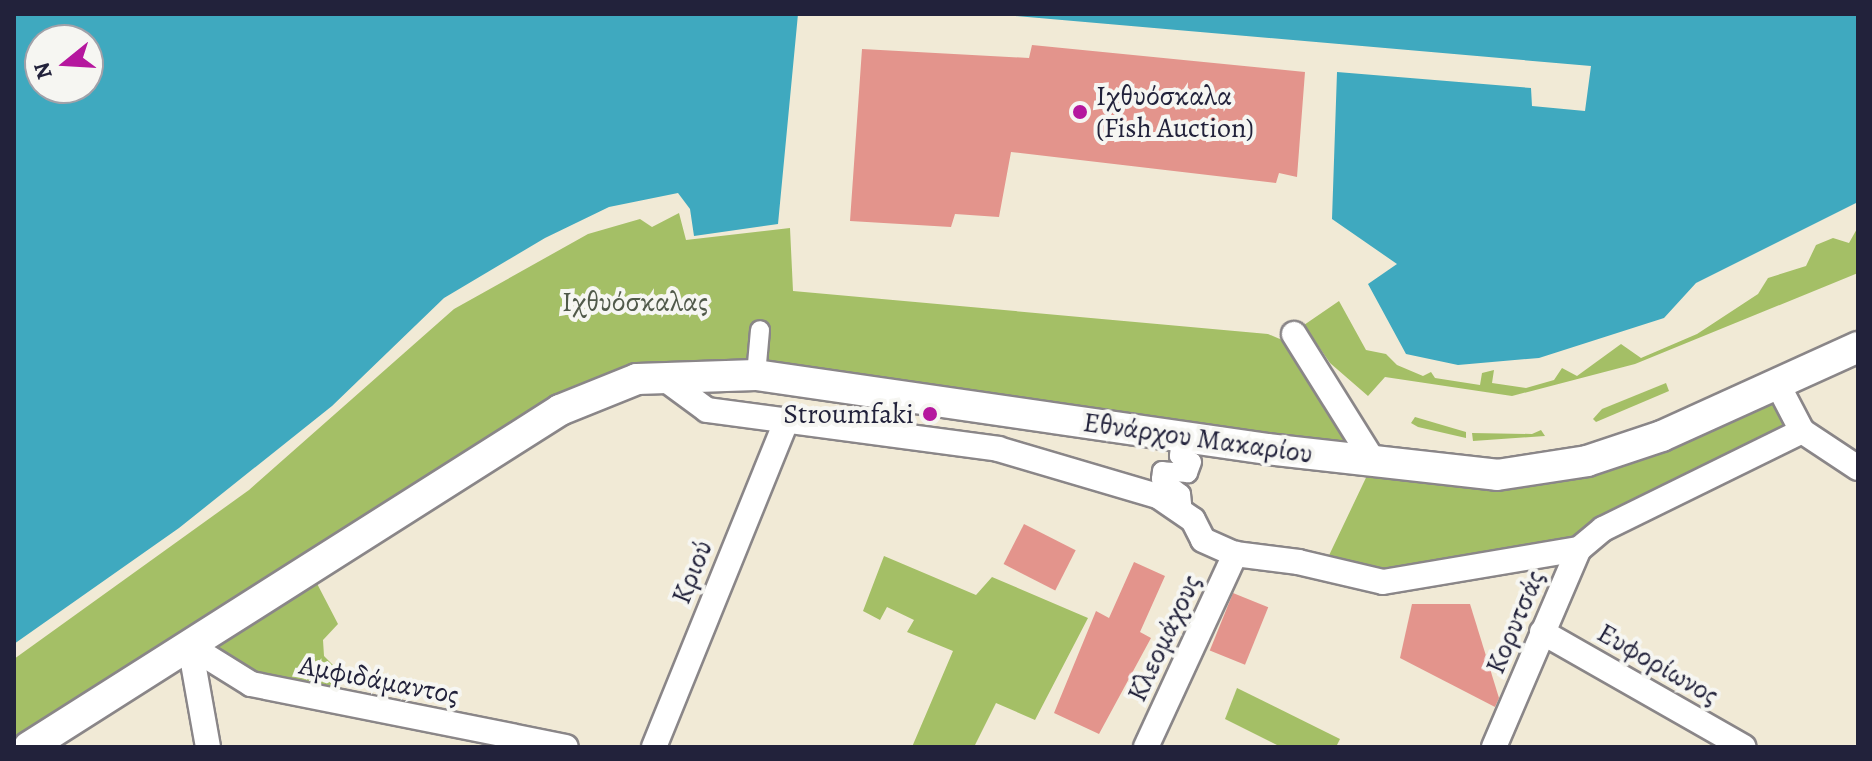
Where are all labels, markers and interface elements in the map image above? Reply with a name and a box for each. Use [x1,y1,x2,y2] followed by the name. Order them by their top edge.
[24,24,104,104] north arrow
[26,59,60,83] text: N
[1096,79,1254,145] place label: Ιχθυόσκαλα (Fish Auction)
[1071,103,1089,121] marker: Ιχθυόσκαλα (Fish Auction)
[562,285,708,319] park label: Ιχθυόσκαλας
[783,397,914,431] place label: Stroumfaki
[921,405,939,423] marker: Stroumfaki
[1081,405,1315,471] street label: Εθνάρχου Μακαρίου
[664,535,720,609] street label: Κριού
[1478,565,1552,679] street label: Κορυτσάς
[1120,569,1208,707] street label: Κλεομάχους
[1591,616,1725,712] street label: Ευφορίωνος
[296,648,462,712] street label: Αμφιδάμαντος

